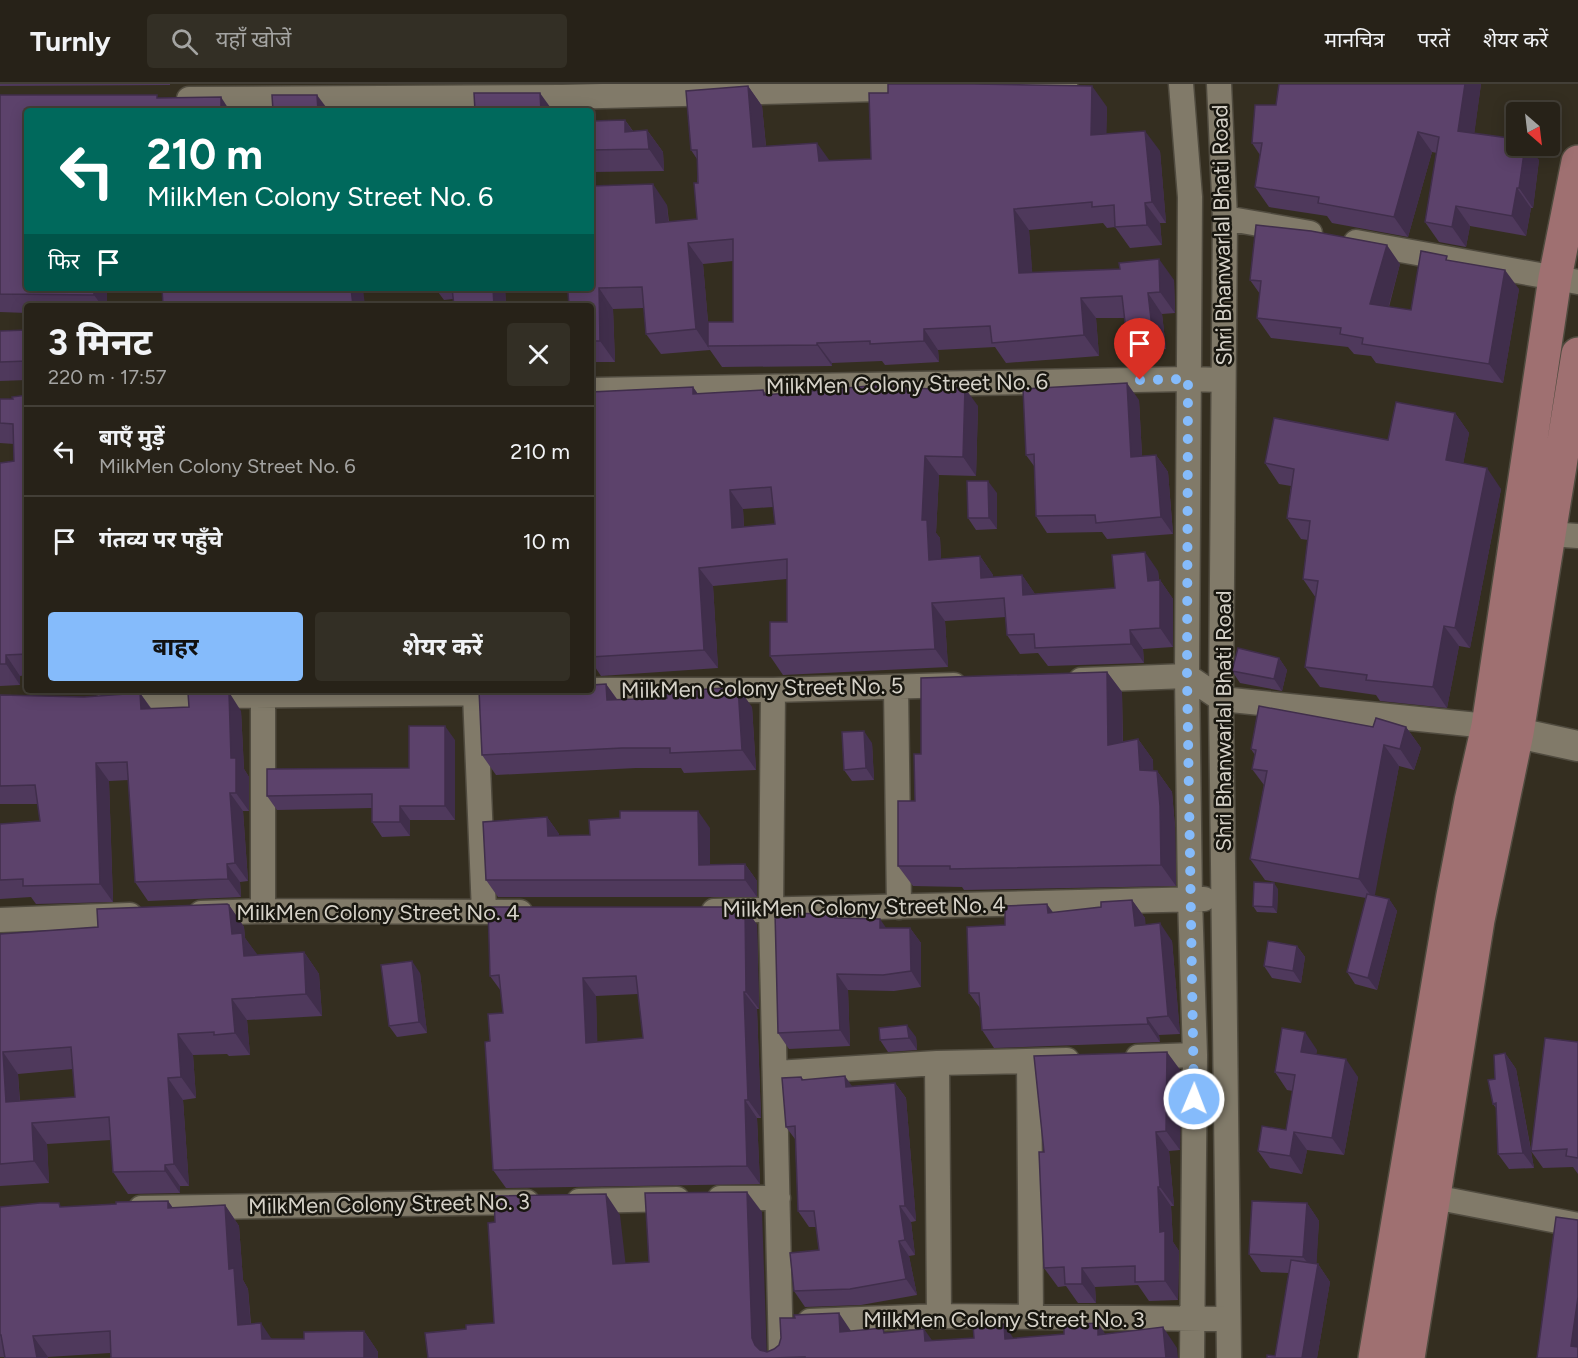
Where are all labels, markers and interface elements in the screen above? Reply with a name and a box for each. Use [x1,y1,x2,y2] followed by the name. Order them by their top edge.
[147,14,567,68] search box
[30,24,111,58] text: Turnly
[168,25,201,58] icon: search
[216,26,291,53] text: यहाँ खोजें
[1325,27,1385,52] text: मानचित्र
[1418,27,1450,52] text: परतें
[1483,27,1548,52] text: शेयर करें
[1506,102,1560,156] north arrow
[1506,102,1560,156] map controls
[1206,104,1238,366] street label: Shri Bhanwarlal Bhati Road
[147,129,263,180] text: 210 m
[48,132,126,210] icon: left
[147,180,493,213] text: MilkMen Colony Street No. 6
[92,246,125,279] icon: arrive
[48,248,80,275] text: फिर
[1114,318,1165,380] pin
[48,321,152,364] text: 3 मिनट
[507,323,570,386] button: close
[1123,327,1156,360] icon: arrive
[48,365,166,389] text: 220 m · 17:57
[766,368,1048,400] street label: MilkMen Colony Street No. 6
[99,424,165,451] text: बाएँ मुड़ें
[48,435,81,468] icon: left
[510,438,570,465] text: 210 m
[99,454,356,478] text: MilkMen Colony Street No. 6
[48,525,81,558] icon: arrive
[99,526,223,553] text: गंतव्य पर पहुँचे
[523,528,570,555] text: 10 m
[1210,590,1237,852] street label: Shri Bhanwarlal Bhati Road
[48,612,303,681] button: बाहर
[315,612,570,681] button: शेयर करें
[621,672,903,704] street label: MilkMen Colony Street No. 5
[722,891,1006,923] street label: MilkMen Colony Street No. 4
[236,899,520,926] street label: MilkMen Colony Street No. 4
[1162,1067,1226,1131] position arrow
[248,1188,530,1220] street label: MilkMen Colony Street No. 3
[863,1306,1145,1333] street label: MilkMen Colony Street No. 3

